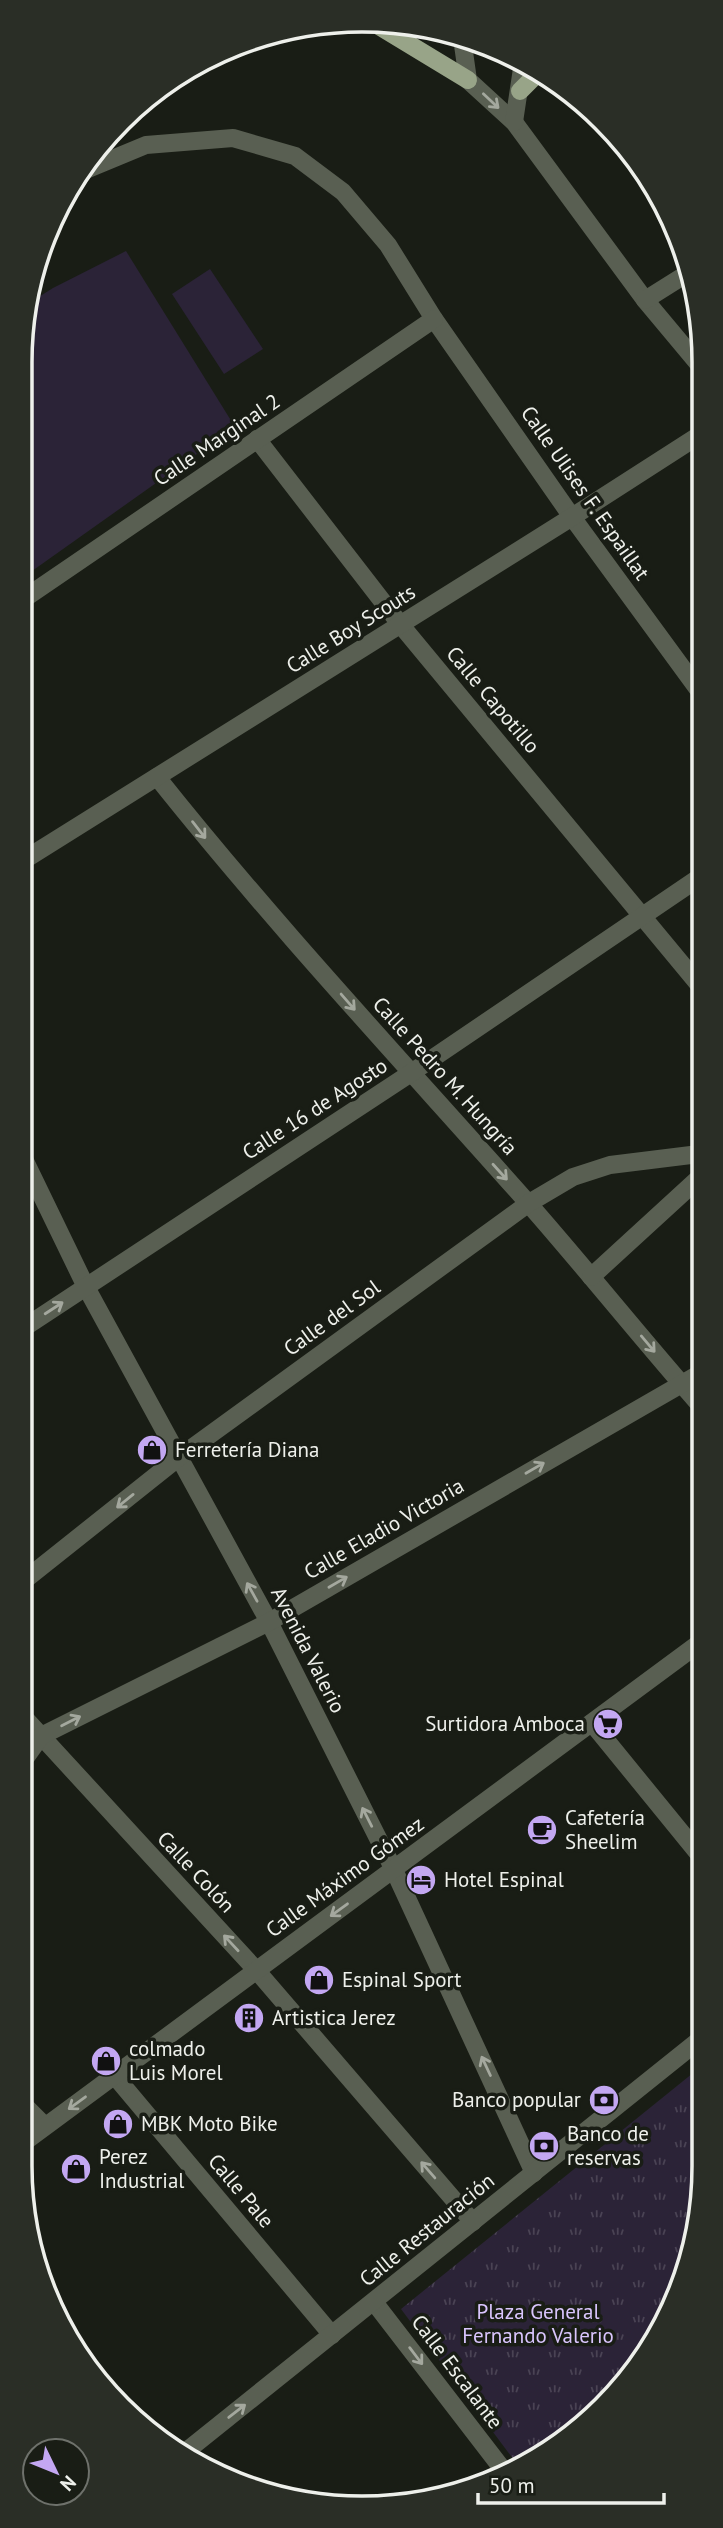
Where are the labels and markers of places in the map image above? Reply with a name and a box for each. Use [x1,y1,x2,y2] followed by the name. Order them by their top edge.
[135,1433,169,1467] shop icon: Ferretería Diana
[175,1436,320,1463] place label: Ferretería Diana
[591,1707,625,1741] supermarket icon: Surtidora Amboca
[425,1710,585,1737] place label: Surtidora Amboca
[565,1804,645,1855] place label: Cafetería Sheelim
[525,1813,559,1847] cafe icon: Cafetería Sheelim
[404,1863,438,1897] hotel icon: Hotel Espinal
[444,1866,564,1893] place label: Hotel Espinal
[302,1963,336,1997] shop icon: Espinal Sport
[342,1966,461,1993] place label: Espinal Sport
[232,2001,266,2035] building icon: Artistica Jerez
[272,2004,396,2031] place label: Artistica Jerez
[129,2035,223,2086] place label: colmado Luis Morel
[89,2044,123,2078] shop icon: colmado Luis Morel
[587,2083,621,2117] bank icon: Banco popular
[452,2086,581,2113] place label: Banco popular
[101,2107,135,2141] shop icon: MBK Moto Bike
[141,2110,278,2137] place label: MBK Moto Bike
[567,2120,649,2171] place label: Banco de reservas
[527,2129,561,2163] bank icon: Banco de reservas
[99,2143,185,2194] place label: Perez Industrial
[59,2152,93,2186] shop icon: Perez Industrial

